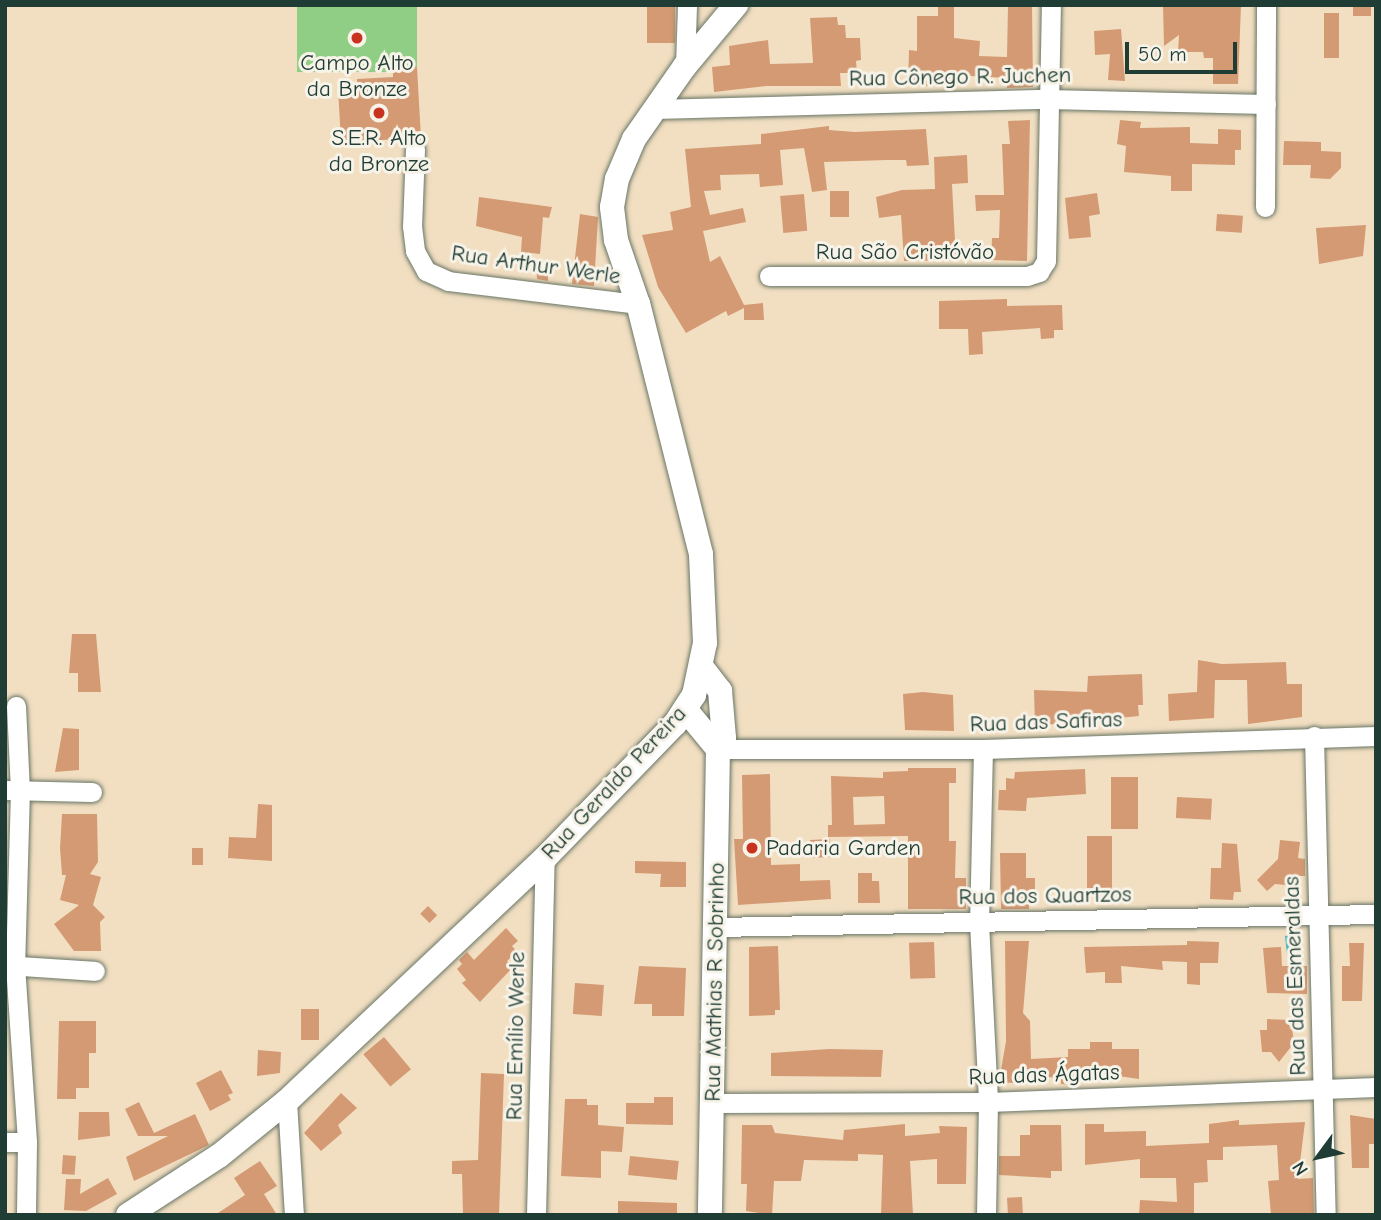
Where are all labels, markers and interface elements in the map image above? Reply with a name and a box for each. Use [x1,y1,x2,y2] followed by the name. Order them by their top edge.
[1129,28,1241,72] scale bar
[349,30,365,46] marker: Campo Alto da Bronze
[1138,42,1187,66] text: 50 m
[300,49,414,103] place label: Campo Alto da Bronze
[849,61,1071,93] street label: Rua Cônego R. Juchen
[371,105,387,121] marker: S.E.R. Alto da Bronze
[329,124,429,178] place label: S.E.R. Alto da Bronze
[816,238,994,266] street label: Rua São Cristóvão
[450,239,622,291] street label: Rua Arthur Werle
[536,700,692,866] street label: Rua Geraldo Pereira
[969,706,1123,738] street label: Rua das Safiras
[766,834,921,862] place label: Padaria Garden
[744,840,760,856] marker: Padaria Garden
[699,862,731,1102] street label: Rua Mathias R Sobrinho
[1278,876,1312,1076] street label: Rua das Esmeraldas
[958,881,1132,911] street label: Rua dos Quartzos
[501,951,531,1121] street label: Rua Emílio Werle
[968,1059,1120,1091] street label: Rua das Ágatas
[1283,1122,1353,1192] north arrow
[1288,1157,1313,1180] text: N

